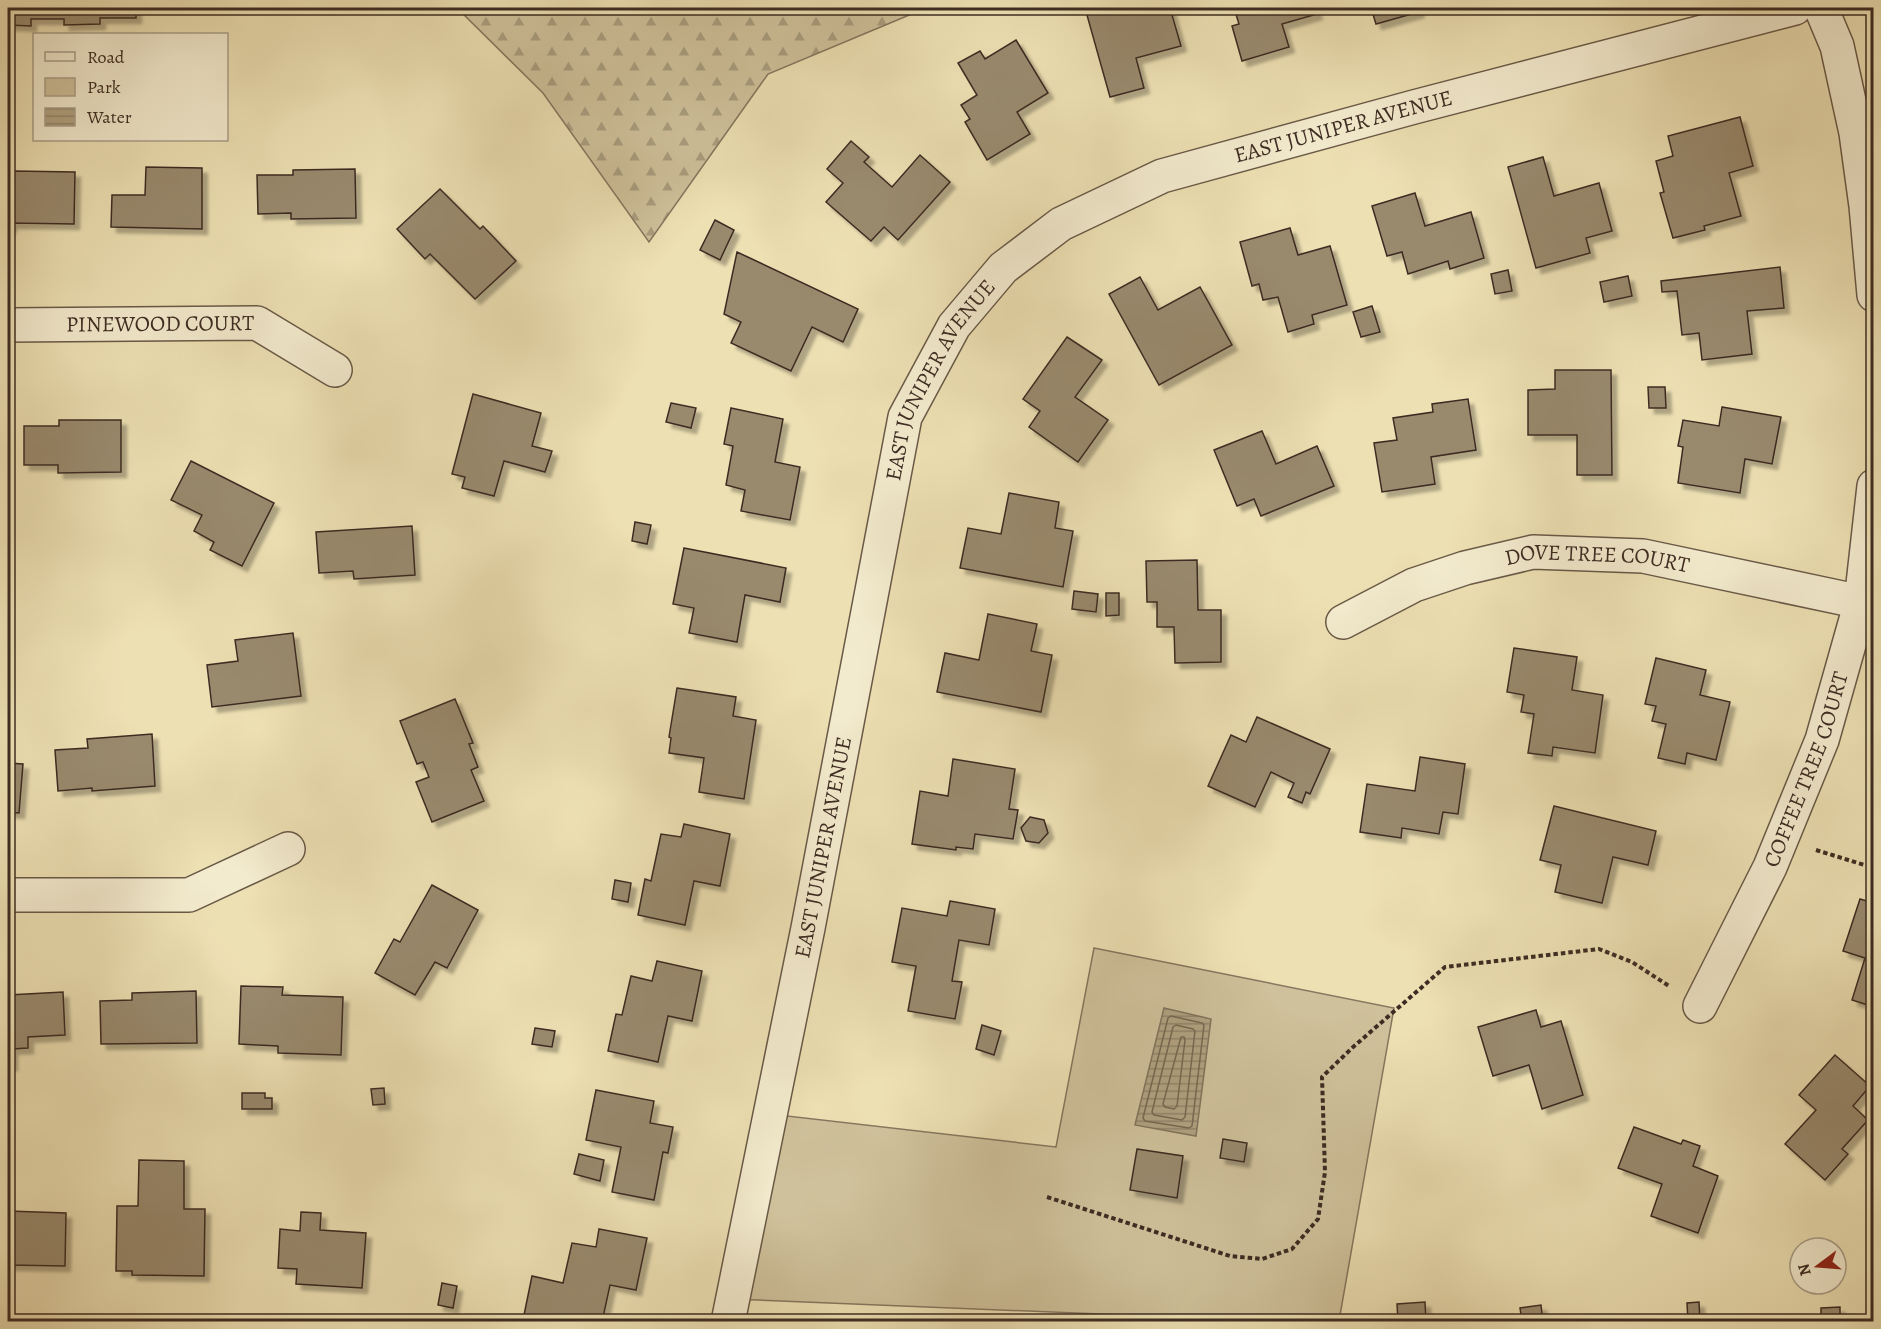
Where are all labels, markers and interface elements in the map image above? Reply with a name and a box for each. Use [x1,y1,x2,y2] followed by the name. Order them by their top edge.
[33,33,228,141] legend
[87,45,125,69] text: Road
[87,75,121,99] text: Park
[1231,83,1456,171] street label: EAST JUNIPER AVENUE
[86,105,132,129] text: Water
[878,273,1002,483] street label: EAST JUNIPER AVENUE
[66,308,254,340] street label: PINEWOOD COURT
[1502,537,1692,580] street label: DOVE TREE COURT
[1756,668,1856,872] street label: COFFEE TREE COURT
[787,734,859,961] street label: EAST JUNIPER AVENUE
[1788,1236,1848,1296] north arrow
[1792,1261,1817,1278] text: N

